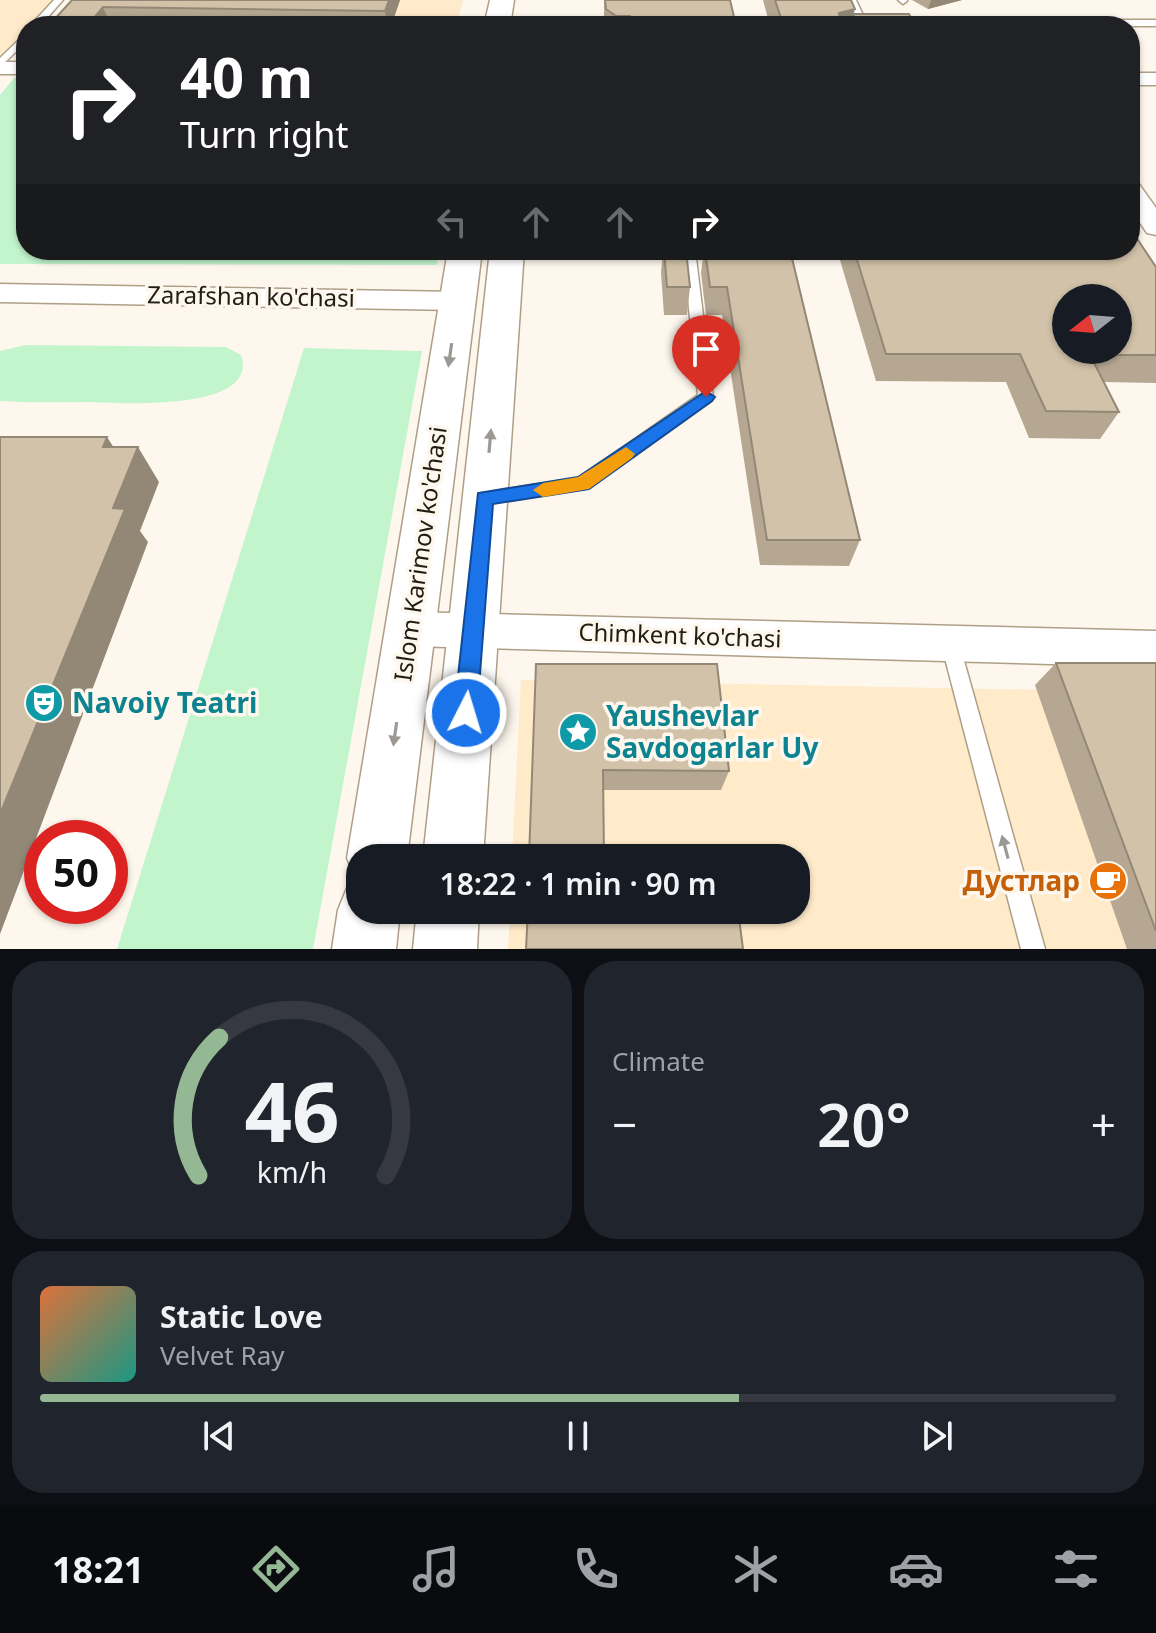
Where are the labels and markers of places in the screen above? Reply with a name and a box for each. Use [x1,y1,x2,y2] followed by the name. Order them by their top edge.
[672,315,740,397] pin
[23,682,65,724] theatre icon: Navoiy Teatri
[72,683,257,721] place label: Navoiy Teatri
[606,696,818,766] place label: Yaushevlar Savdogarlar Uy
[557,711,599,753] place icon: Yaushevlar Savdogarlar Uy
[1087,860,1129,902] cafe icon: Дустлар
[962,861,1080,899] place label: Дустлар

